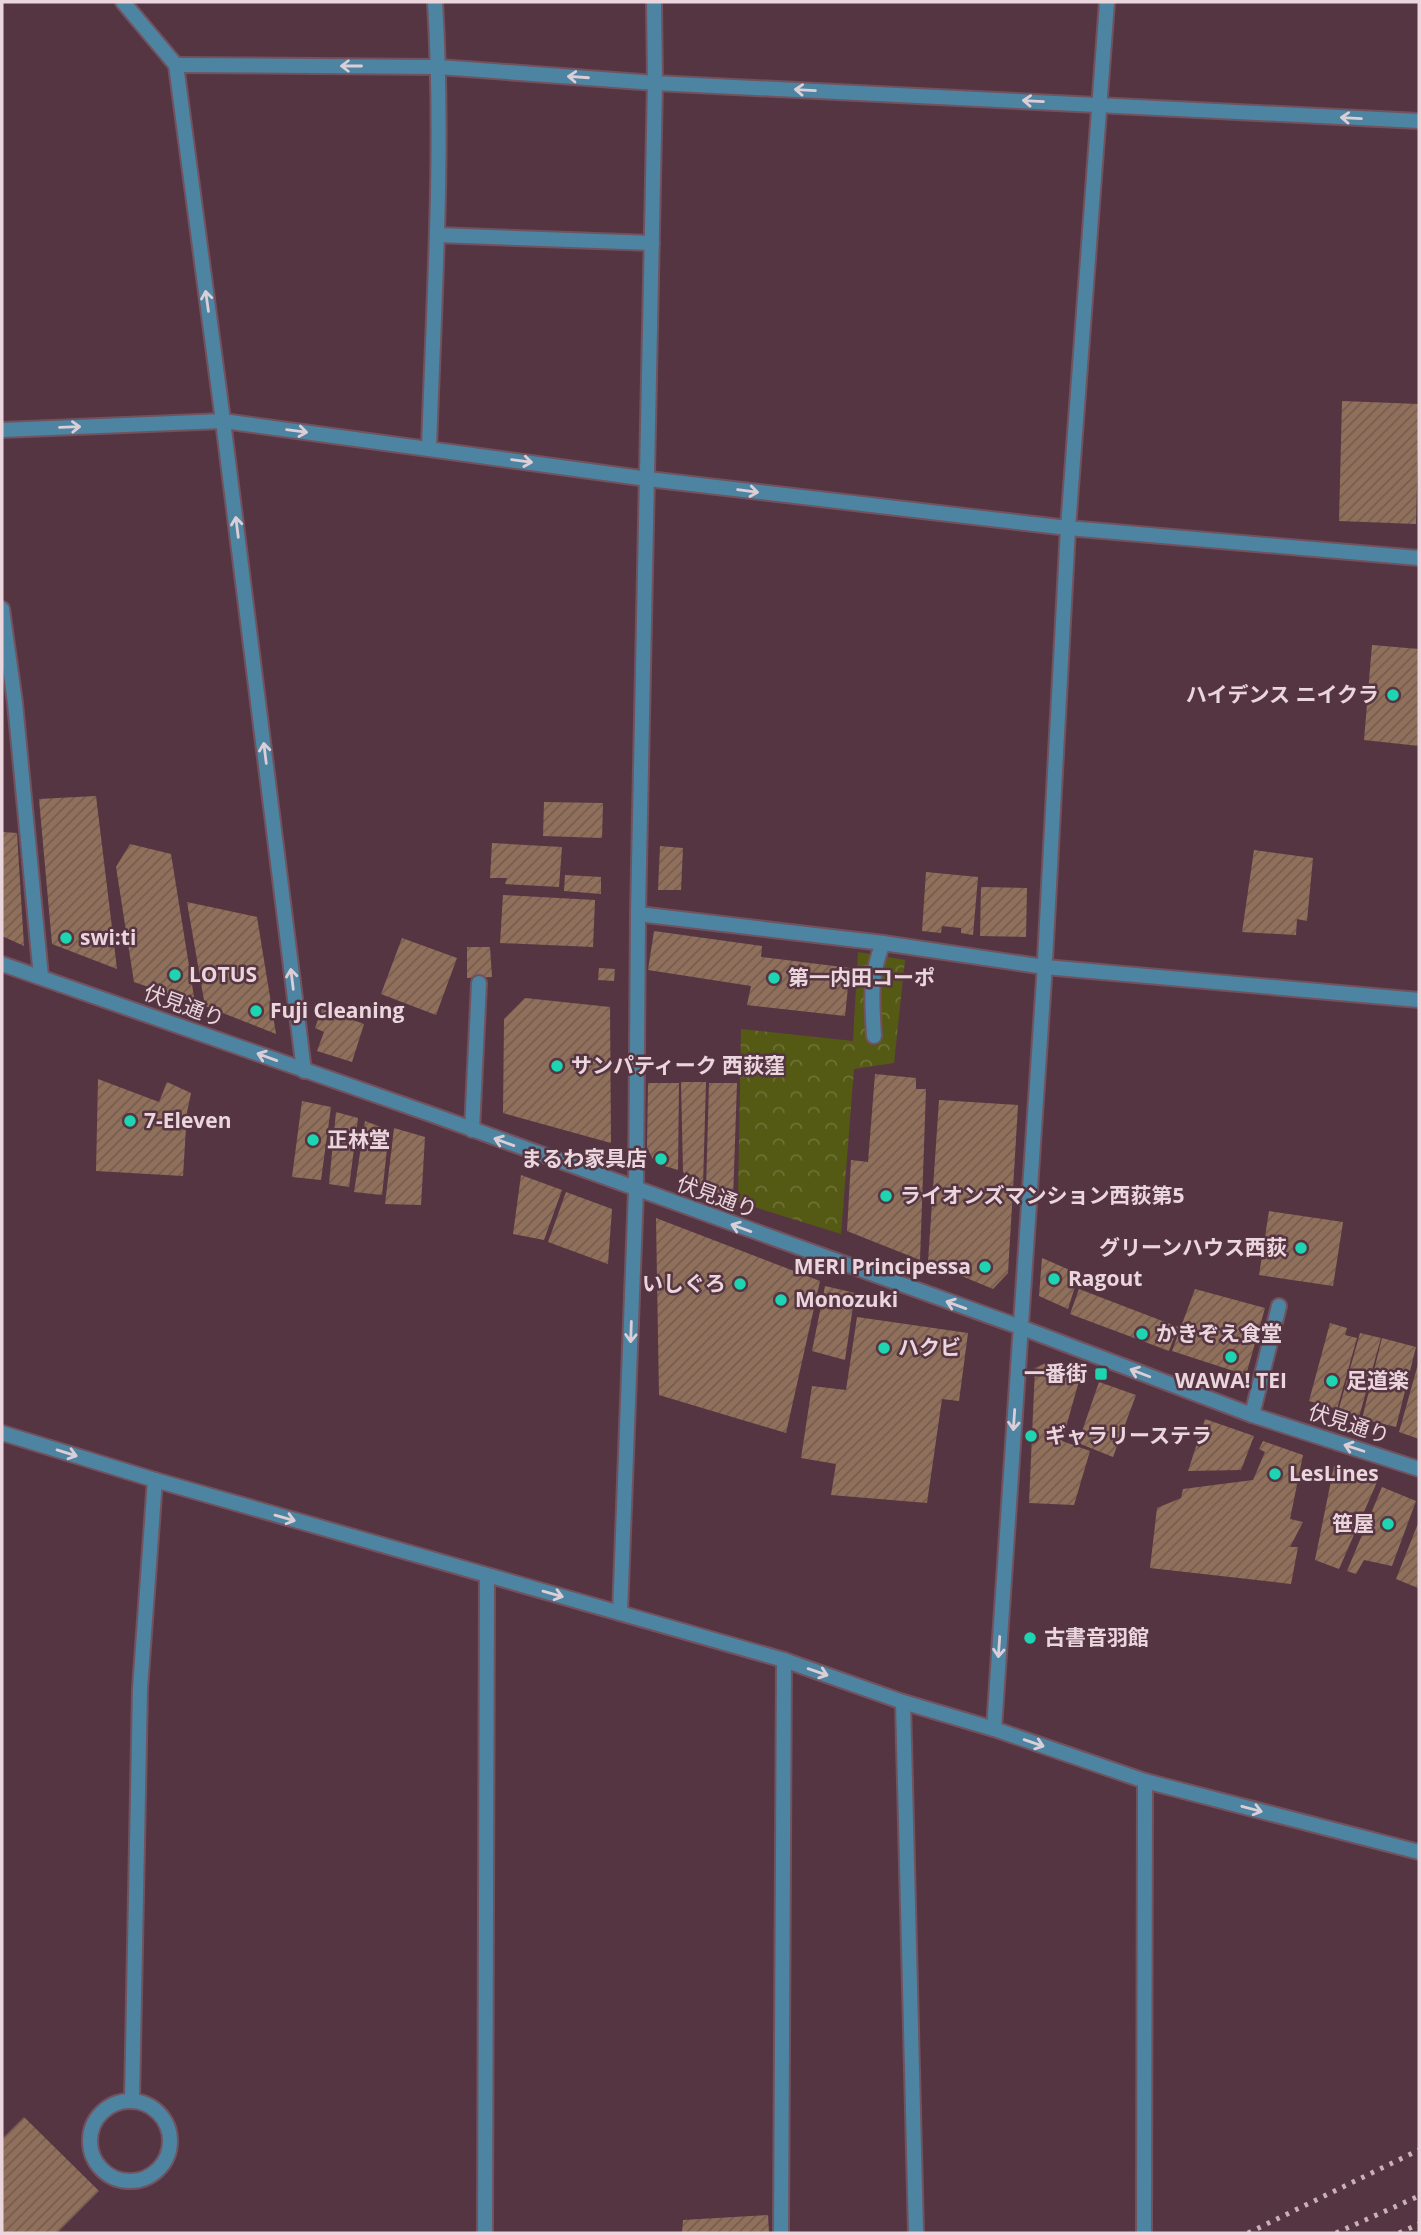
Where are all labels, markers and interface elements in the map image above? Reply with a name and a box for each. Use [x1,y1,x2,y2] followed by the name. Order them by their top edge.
[340,59,363,73] one-way arrow
[568,70,590,83] one-way arrow
[795,83,817,96] one-way arrow
[1021,94,1044,107] one-way arrow
[1340,111,1363,124] one-way arrow
[201,290,214,313] one-way arrow
[58,421,81,434] one-way arrow
[285,424,308,437] one-way arrow
[510,455,533,468] one-way arrow
[736,484,759,497] one-way arrow
[230,516,243,539] one-way arrow
[1186,680,1379,708] place label: ハイデンス ニイクラ
[1385,687,1401,703] marker: ハイデンス ニイクラ
[258,742,271,765] one-way arrow
[80,923,136,951] place label: swi:ti
[58,930,74,946] marker: swi:ti
[189,960,257,988] place label: LOTUS
[788,963,935,991] place label: 第一内田コーポ
[167,967,183,983] marker: LOTUS
[286,968,299,990] one-way arrow
[766,970,782,986] marker: 第一内田コーポ
[140,978,229,1033] street label: 伏見通り
[270,996,404,1024] place label: Fuji Cleaning
[248,1003,264,1019] marker: Fuji Cleaning
[257,1050,279,1063] one-way arrow
[571,1051,785,1079] place label: サンパティーク 西荻窪
[549,1058,565,1074] marker: サンパティーク 西荻窪
[144,1106,232,1134] place label: 7-Eleven
[122,1113,138,1129] marker: 7-Eleven
[327,1125,390,1153] place label: 正林堂
[305,1132,321,1148] marker: 正林堂
[494,1135,516,1147] one-way arrow
[521,1144,647,1172] place label: まるわ家具店
[653,1151,669,1167] marker: まるわ家具店
[673,1169,762,1224] street label: 伏見通り
[900,1181,1185,1209] place label: ライオンズマンション西荻第5
[878,1188,894,1204] marker: ライオンズマンション西荻第5
[731,1221,753,1233] one-way arrow
[1099,1233,1287,1261] place label: グリーンハウス西荻
[1293,1240,1309,1256] marker: グリーンハウス西荻
[794,1252,971,1280] place label: MERI Principessa
[977,1259,993,1275] marker: MERI Principessa
[1068,1264,1142,1292] place label: Ragout
[642,1269,726,1297] place label: いしぐろ
[1046,1271,1062,1287] marker: Ragout
[732,1276,748,1292] marker: いしぐろ
[795,1285,898,1313] place label: Monozuki
[773,1292,789,1308] marker: Monozuki
[945,1297,967,1310] one-way arrow
[1156,1319,1282,1347] place label: かきぞえ食堂
[624,1320,637,1343] one-way arrow
[1134,1326,1150,1342] marker: かきぞえ食堂
[898,1333,961,1361] place label: ハクビ
[876,1340,892,1356] marker: ハクビ
[1223,1349,1239,1365] marker: WAWA! TEI
[1024,1359,1087,1387] place label: 一番街
[1129,1365,1151,1378] one-way arrow
[1093,1366,1109,1382] marker: 一番街
[1175,1366,1287,1394] place label: WAWA! TEI
[1346,1366,1409,1394] place label: 足道楽
[1324,1373,1340,1389] marker: 足道楽
[1305,1397,1394,1449] street label: 伏見通り
[1007,1408,1020,1431] one-way arrow
[1045,1421,1212,1449] place label: ギャラリーステラ
[1023,1428,1039,1444] marker: ギャラリーステラ
[1344,1441,1366,1453] one-way arrow
[56,1448,78,1461] one-way arrow
[1289,1459,1379,1487] place label: LesLines
[1267,1466,1283,1482] marker: LesLines
[1332,1509,1374,1537] place label: 笹屋
[274,1512,296,1525] one-way arrow
[1380,1516,1396,1532] marker: 笹屋
[541,1589,563,1602] one-way arrow
[1044,1623,1149,1651] place label: 古書音羽館
[1022,1630,1038,1646] marker: 古書音羽館
[992,1635,1005,1658] one-way arrow
[807,1666,829,1679] one-way arrow
[1023,1738,1045,1750] one-way arrow
[1240,1803,1262,1816] one-way arrow

